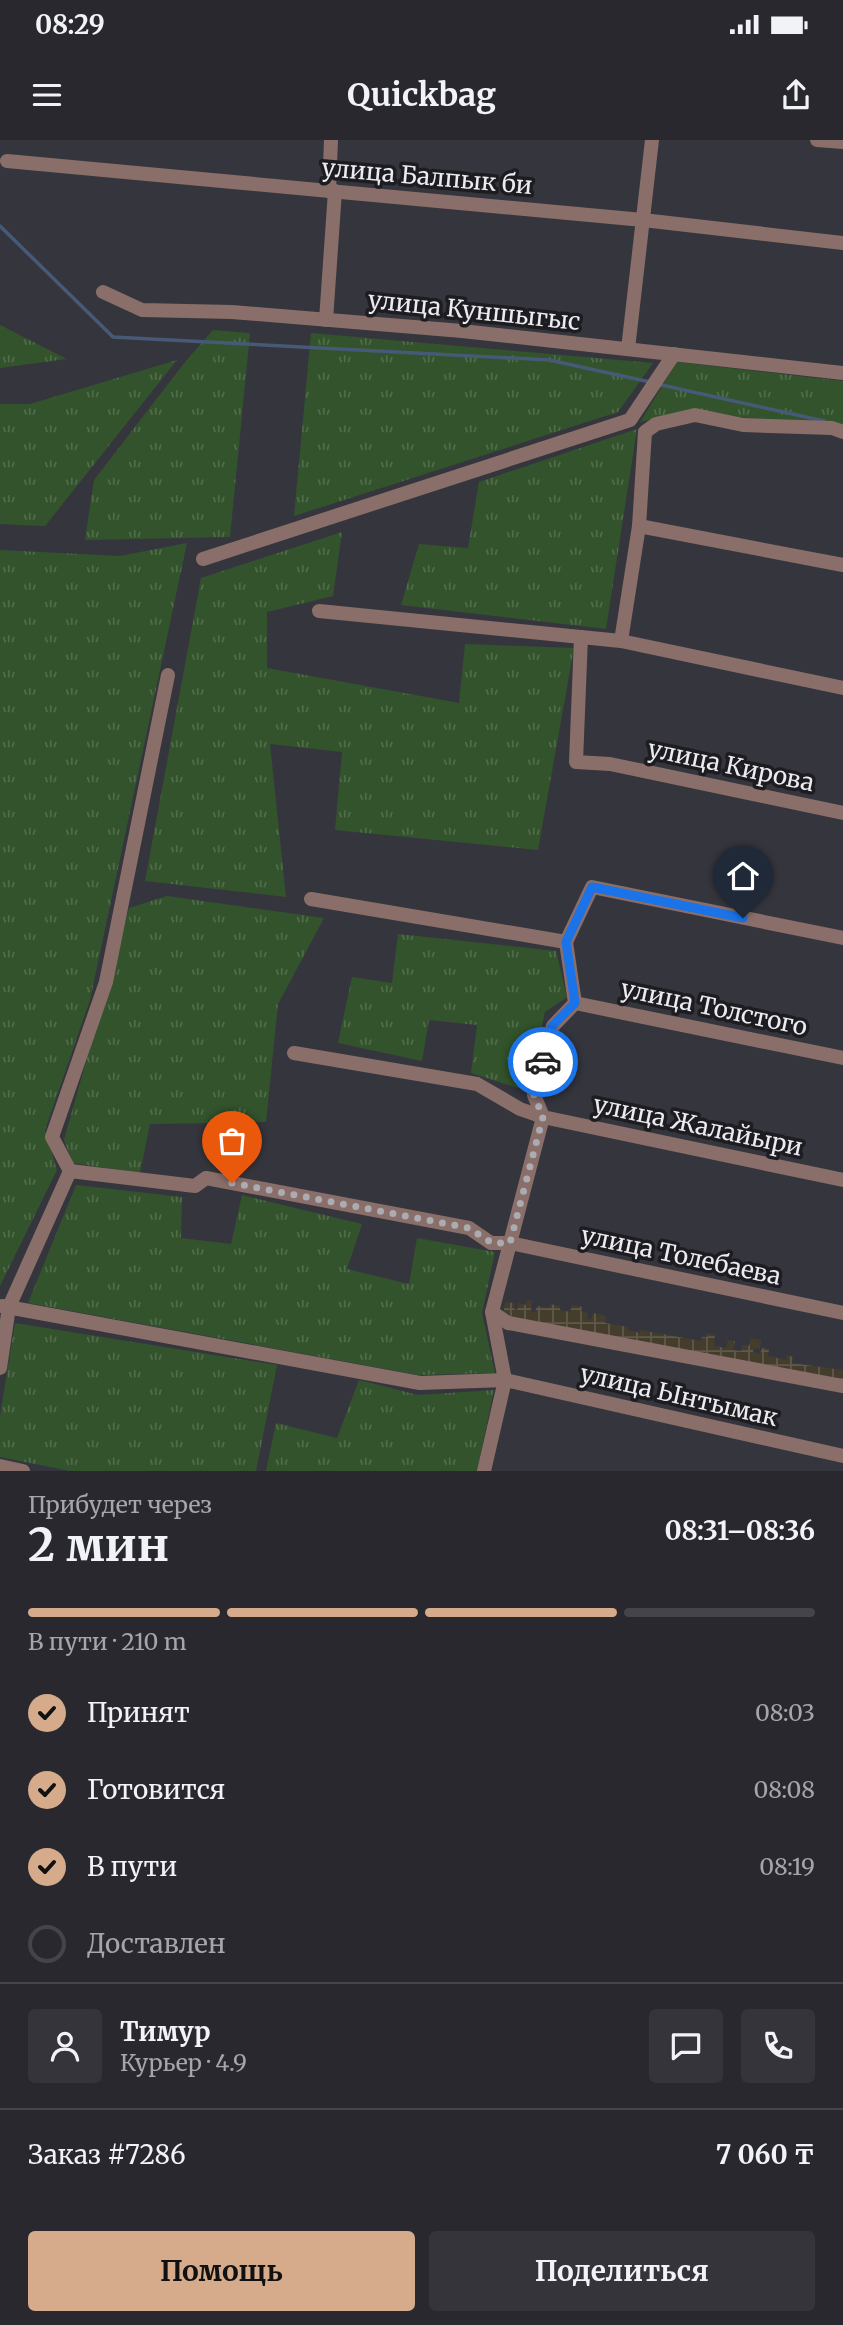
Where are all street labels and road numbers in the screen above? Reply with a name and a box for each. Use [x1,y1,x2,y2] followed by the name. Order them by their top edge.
[320,152,534,201] street label: улица Балпык би
[366,284,582,337] street label: улица Куншыгыс
[645,733,817,798] street label: улица Кирова
[618,973,810,1042] street label: улица Толстого
[591,1088,806,1163] street label: улица Жалайыри
[578,1219,784,1292] street label: улица Толебаева
[577,1358,781,1433] street label: улица Ынтымак

